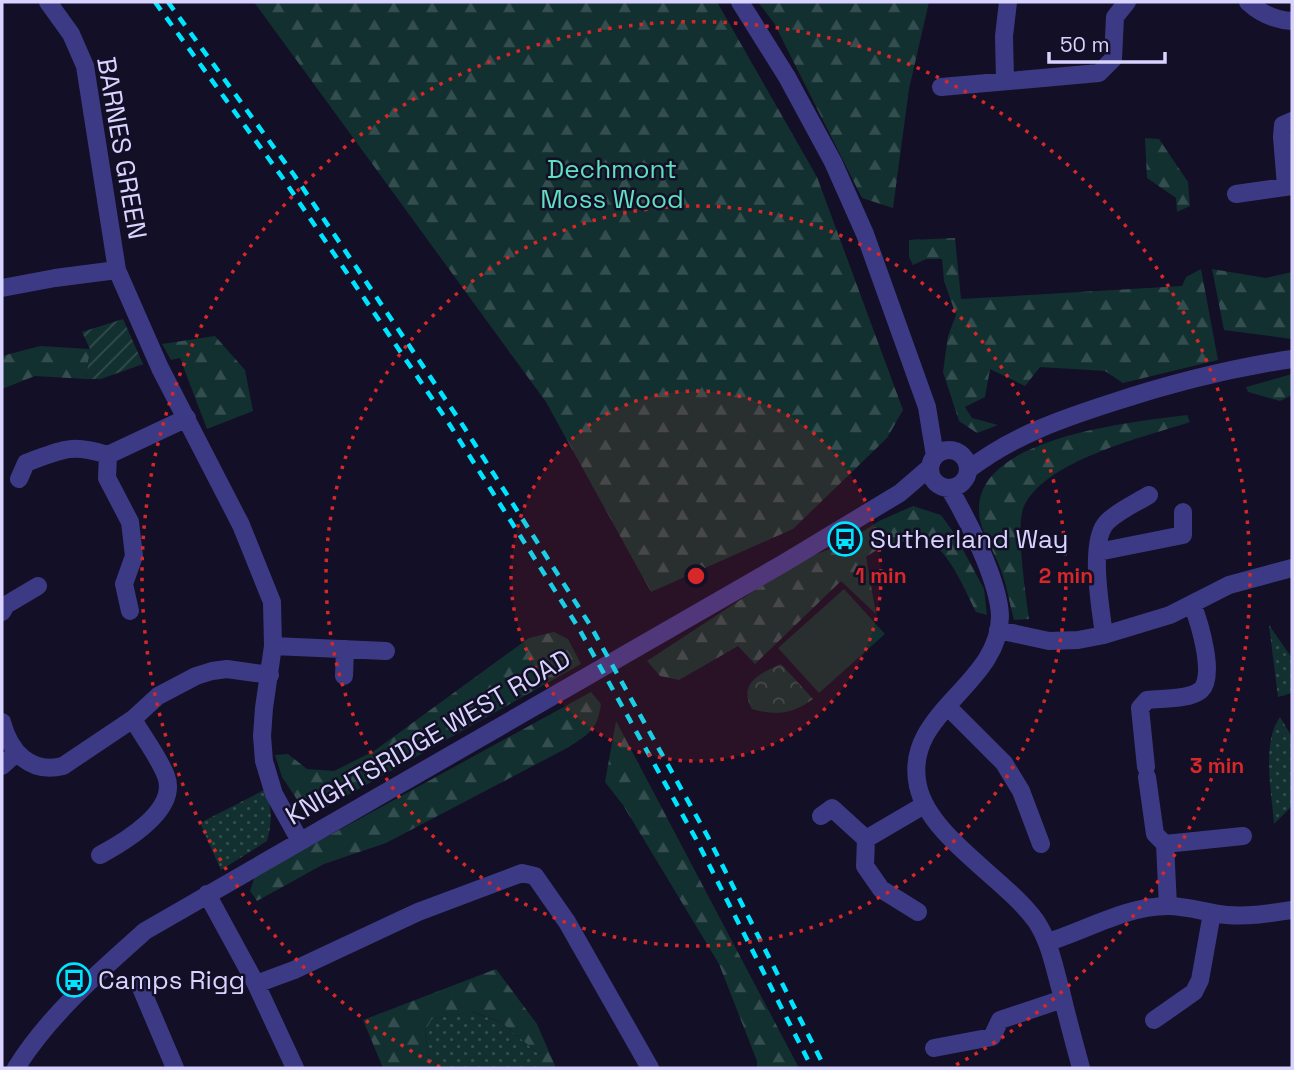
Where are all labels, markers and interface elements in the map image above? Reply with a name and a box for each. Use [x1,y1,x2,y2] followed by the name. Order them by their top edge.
[1049,21,1164,65] scale bar
[1060,31,1110,58] text: 50 m
[89,54,155,242] street label: BARNES GREEN
[540,152,684,216] park label: Dechmont Moss Wood
[826,520,864,558] bus stop icon: Sutherland Way
[870,522,1068,556] place label: Sutherland Way
[855,562,907,589] text: 1 min
[1039,562,1093,589] text: 2 min
[684,564,708,588] centre of rings
[279,641,577,833] street label: KNIGHTSRIDGE WEST ROAD
[1190,752,1244,779] text: 3 min
[55,961,93,999] bus stop icon: Camps Rigg
[98,963,245,997] place label: Camps Rigg

